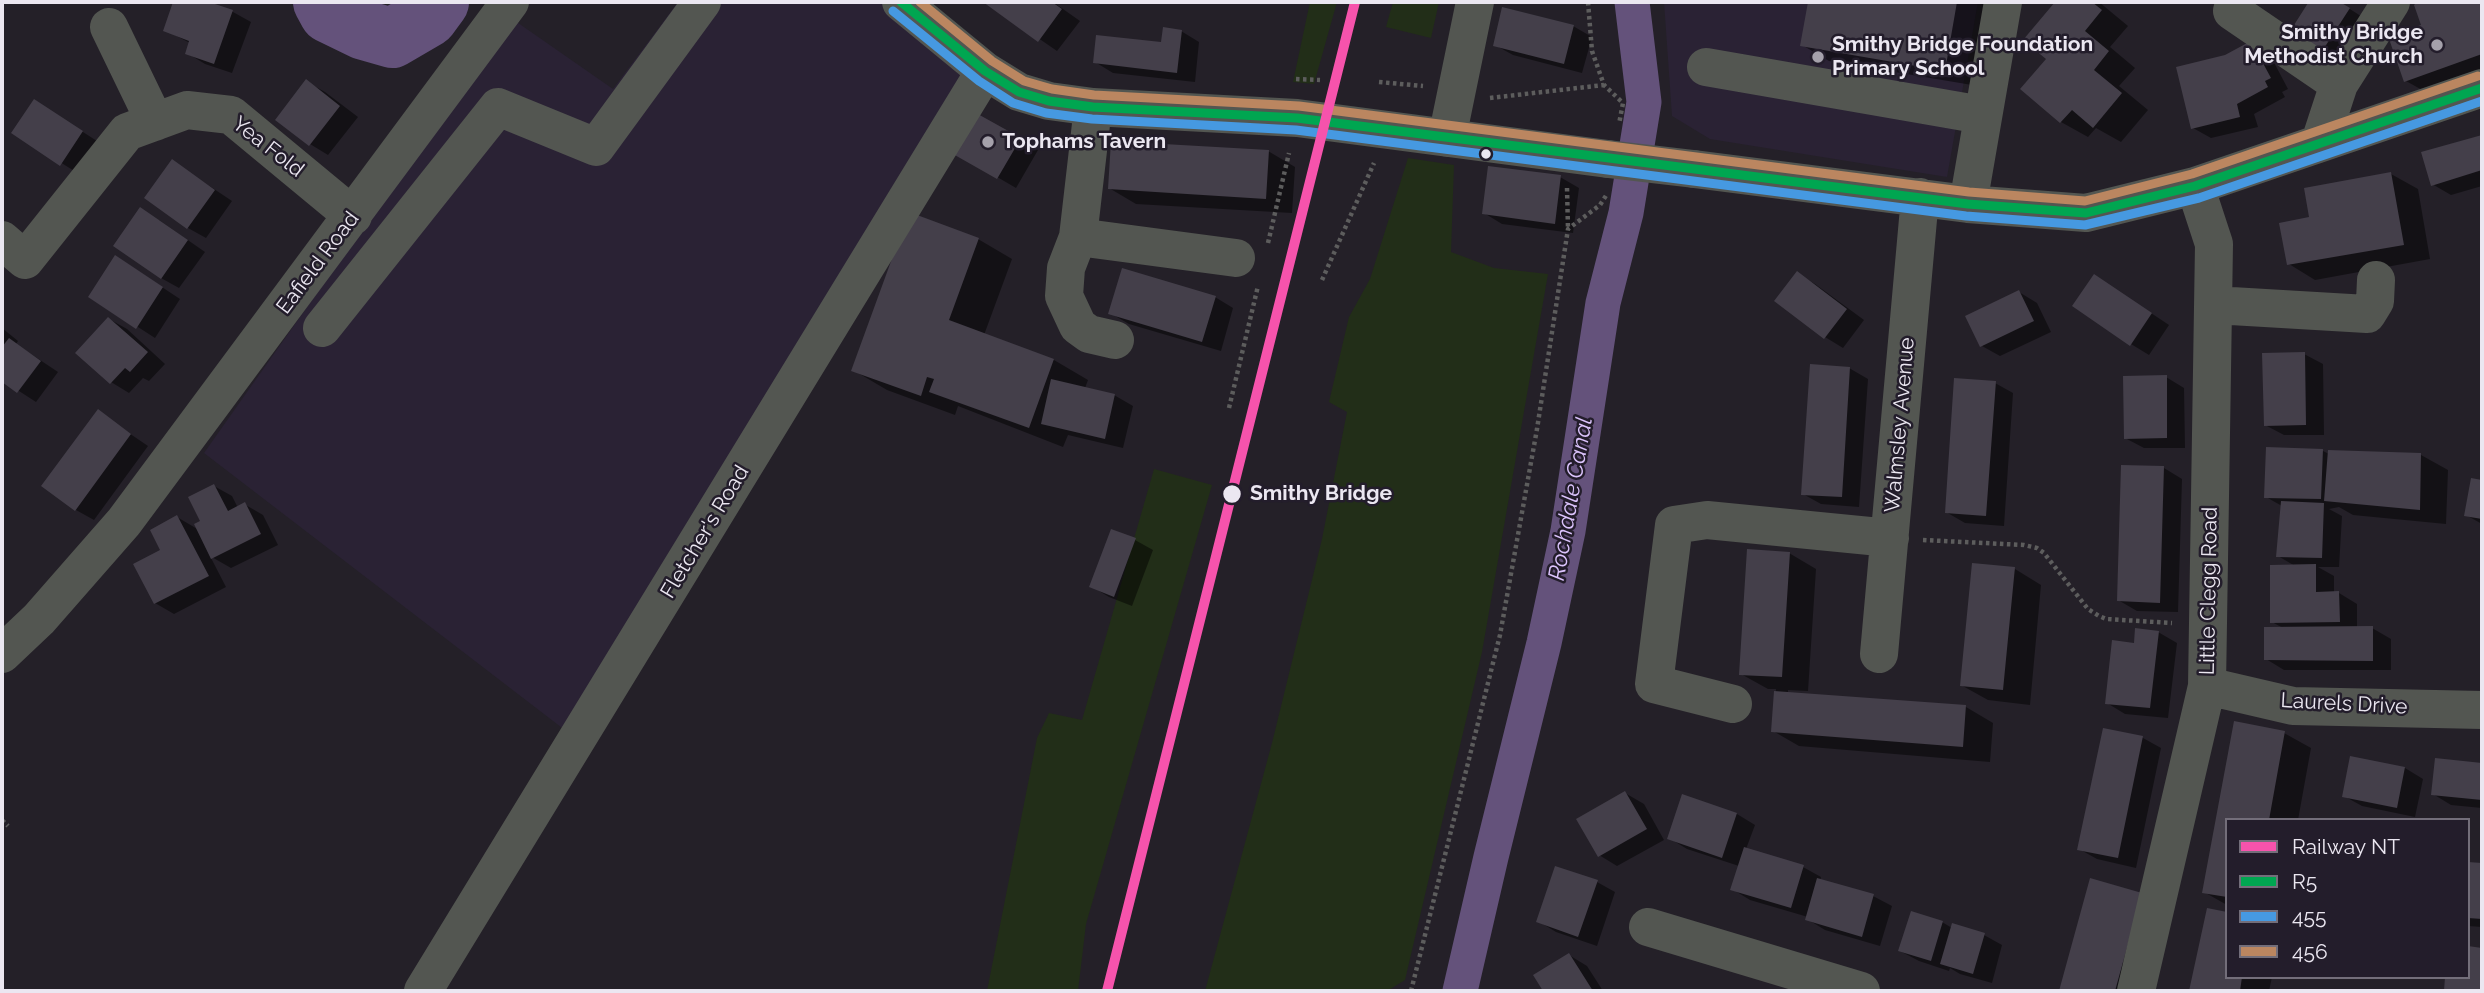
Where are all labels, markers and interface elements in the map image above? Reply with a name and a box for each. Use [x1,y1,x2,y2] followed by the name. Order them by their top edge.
[2244,20,2423,70] place label: Smithy Bridge Methodist Church
[1832,32,2093,82] place label: Smithy Bridge Foundation Primary School
[2429,37,2445,53] marker: Smithy Bridge Methodist Church
[1810,49,1826,65] marker: Smithy Bridge Foundation Primary School
[227,111,309,183] street label: Yea Fold
[1002,129,1166,155] place label: Tophams Tavern
[980,134,996,150] marker: Tophams Tavern
[1479,147,1493,161] unlabelled marker
[271,207,365,319] street label: Eafield Road
[1880,336,1920,514] street label: Walmsley Avenue
[1543,415,1599,583] water label: Rochdale Canal
[655,461,755,603] street label: Fletcher's Road
[1250,481,1392,507] place label: Smithy Bridge
[1221,483,1243,505] marker: Smithy Bridge
[2195,507,2223,675] street label: Little Clegg Road
[2280,688,2408,720] street label: Laurels Drive
[2225,818,2470,979] legend
[2292,834,2400,859] text: Railway NT
[2292,869,2317,894] text: R5
[2292,904,2326,929] text: 455
[2292,939,2328,964] text: 456

